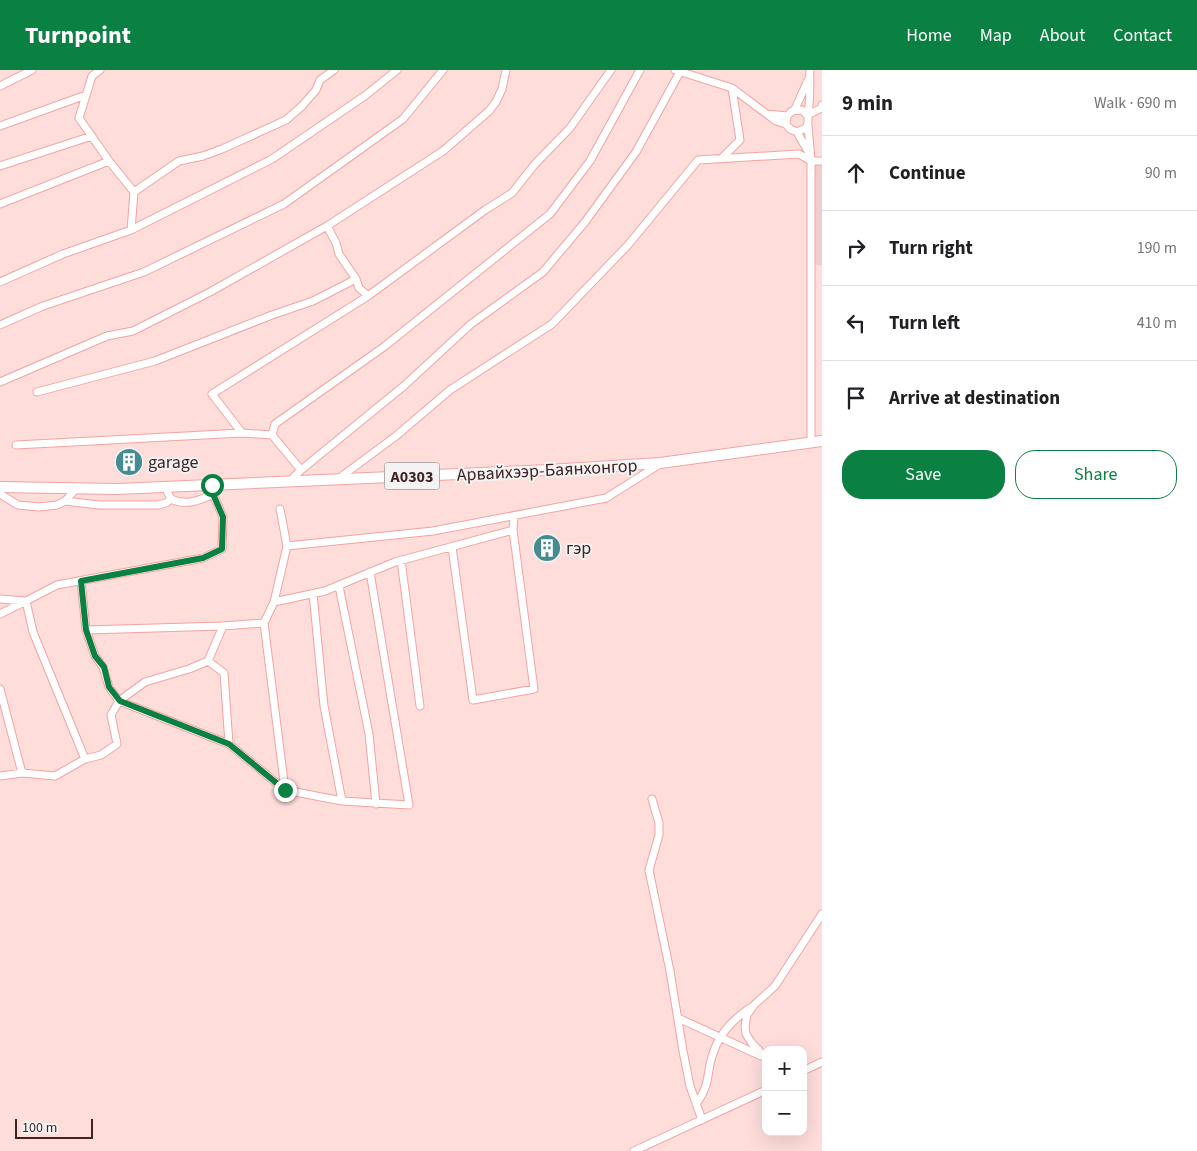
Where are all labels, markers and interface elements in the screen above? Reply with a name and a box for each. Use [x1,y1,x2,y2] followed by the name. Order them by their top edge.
[25,18,131,53] text: Turnpoint
[906,23,952,48] text: Home
[980,23,1012,48] text: Map
[1040,23,1085,48] text: About
[1113,23,1172,48] text: Contact
[842,88,893,118] text: 9 min
[1094,92,1177,114] text: Walk · 690 m
[842,159,870,187] icon: ahead
[889,160,966,187] text: Continue
[1145,162,1177,184] text: 90 m
[842,234,870,262] icon: right
[889,235,973,262] text: Turn right
[1137,237,1177,259] text: 190 m
[842,309,870,337] icon: left
[889,310,960,337] text: Turn left
[1137,312,1177,334] text: 410 m
[842,384,870,412] icon: arrive
[889,385,1060,412] text: Arrive at destination
[114,447,144,477] building icon: garage
[148,450,199,475] place label: garage
[842,450,1005,499] button: Save
[1015,450,1177,499] button: Share
[456,453,638,488] street label: Арвайхээр-Баянхонгор
[384,462,440,490] road number: A0303
[201,474,224,497] route start
[532,533,562,563] building icon: гэр
[566,536,591,561] place label: гэр
[274,779,297,802] route end
[762,1046,807,1136] map controls
[762,1046,807,1091] button: +
[762,1091,807,1136] button: −
[15,1116,92,1139] scale bar
[22,1118,57,1138] text: 100 m

